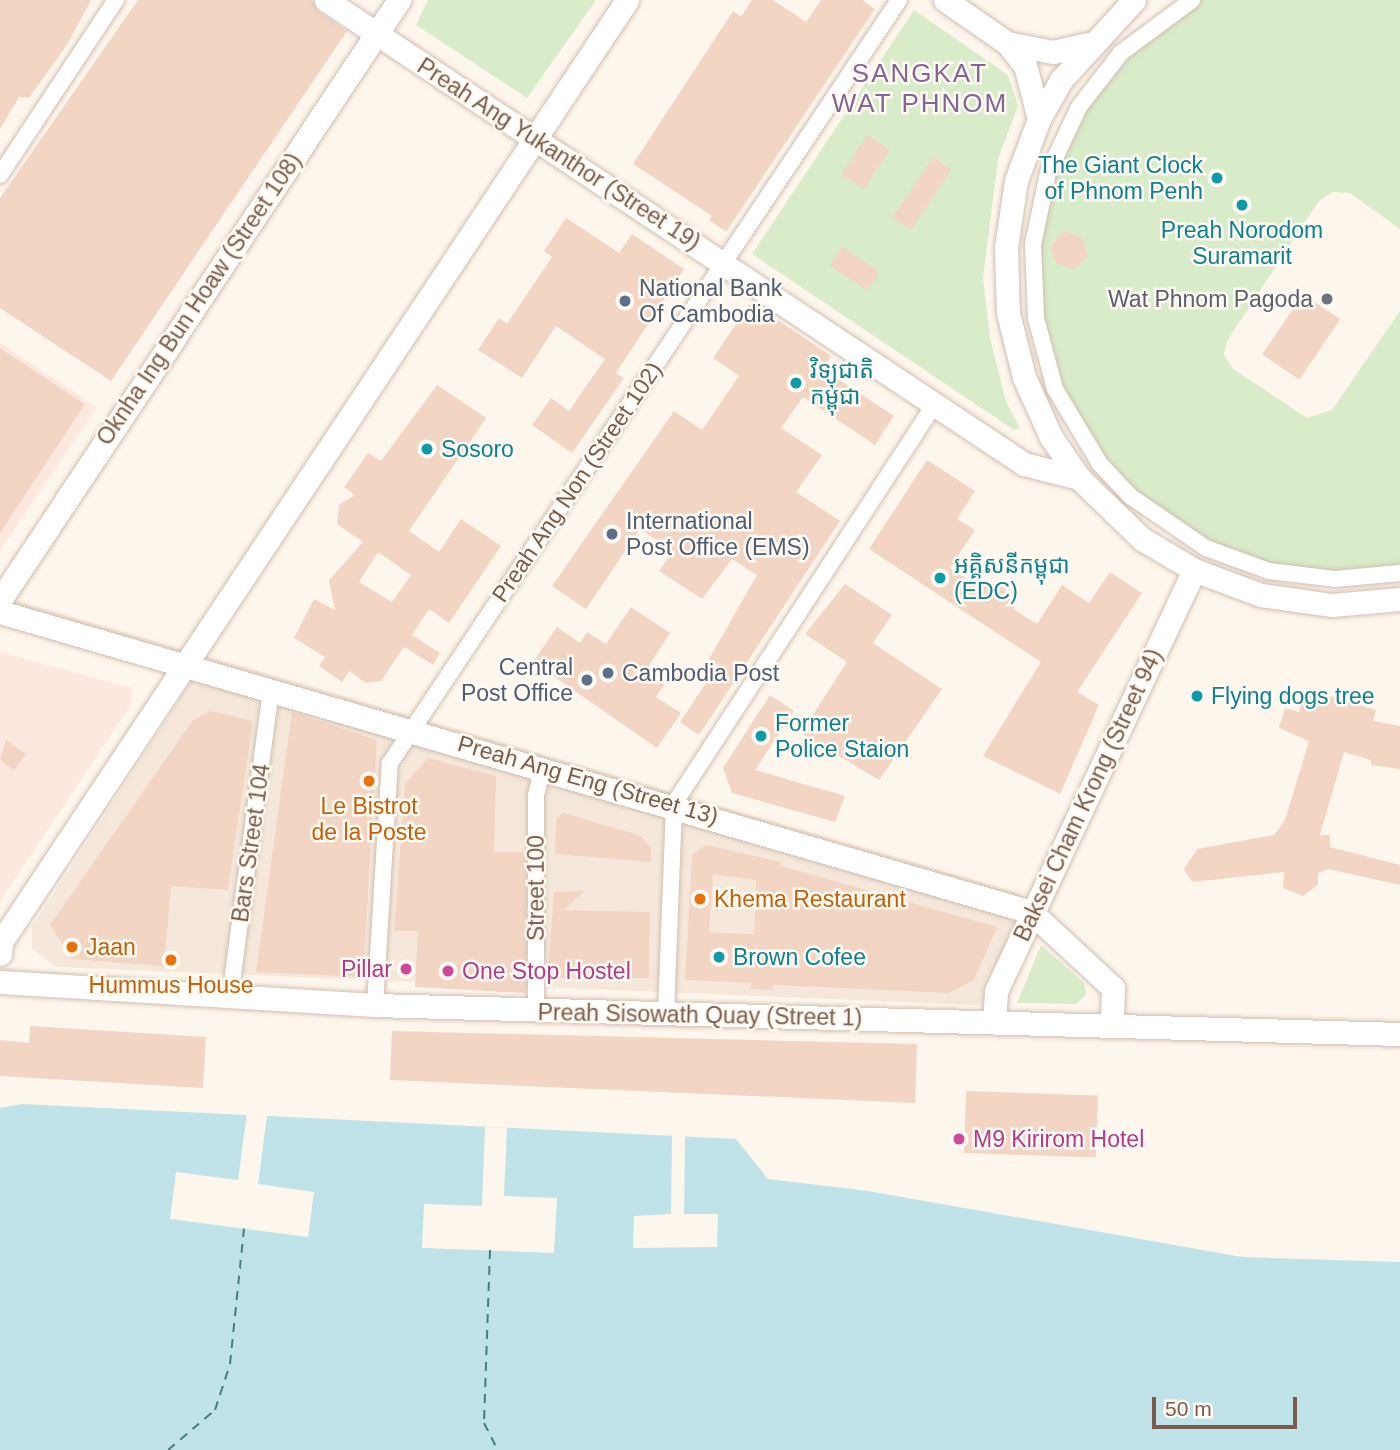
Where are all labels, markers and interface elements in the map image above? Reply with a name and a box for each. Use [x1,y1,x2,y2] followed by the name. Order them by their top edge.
[412,52,706,256] street label: Preah Ang Yukanthor (Street 19)
[833,58,1007,119] district label: SANGKAT WAT PHNOM
[91,148,307,450] street label: Oknha Ing Bun Hoaw (Street 108)
[1038,151,1203,205] place label: The Giant Clock of Phnom Penh
[1209,170,1225,186] marker: The Giant Clock of Phnom Penh
[1234,197,1250,213] marker: Preah Norodom Suramarit
[1161,216,1323,270] place label: Preah Norodom Suramarit
[639,274,782,328] place label: National Bank Of Cambodia
[1108,285,1313,313] place label: Wat Phnom Pagoda
[1319,291,1335,307] marker: Wat Phnom Pagoda
[617,293,633,309] marker: National Bank Of Cambodia
[486,356,668,608] street label: Preah Ang Non (Street 102)
[810,356,874,410] place label: វិទ្យុជាតិ កម្ពុជា
[788,375,804,391] marker: វិទ្យុជាតិ កម្ពុជា
[441,435,514,463] place label: Sosoro
[419,441,435,457] marker: Sosoro
[626,507,810,561] place label: International Post Office (EMS)
[604,526,620,542] marker: International Post Office (EMS)
[954,551,1070,605] place label: អគ្គិសនីកម្ពុជា (EDC)
[932,570,948,586] marker: អគ្គិសនីកម្ពុជា (EDC)
[1008,644,1168,946] street label: Baksei Cham Krong (Street 94)
[461,653,573,707] place label: Central Post Office
[622,659,779,687] place label: Cambodia Post
[600,665,616,681] marker: Cambodia Post
[579,672,595,688] marker: Central Post Office
[1211,682,1375,710] place label: Flying dogs tree
[1189,688,1205,704] marker: Flying dogs tree
[775,709,909,763] place label: Former Police Staion
[753,728,769,744] marker: Former Police Staion
[454,729,722,831] street label: Preah Ang Eng (Street 13)
[226,762,276,924] street label: Bars Street 104
[361,773,377,789] marker: Le Bistrot de la Poste
[311,792,427,846] place label: Le Bistrot de la Poste
[522,835,550,941] street label: Street 100
[714,885,906,913] place label: Khema Restaurant
[692,891,708,907] marker: Khema Restaurant
[86,933,136,961] place label: Jaan
[64,939,80,955] marker: Jaan
[733,943,866,971] place label: Brown Cofee
[711,949,727,965] marker: Brown Cofee
[163,952,179,968] marker: Hummus House
[341,955,392,983] place label: Pillar
[462,957,631,985] place label: One Stop Hostel
[398,961,414,977] marker: Pillar
[440,963,456,979] marker: One Stop Hostel
[89,971,253,999] place label: Hummus House
[537,998,863,1032] street label: Preah Sisowath Quay (Street 1)
[973,1125,1144,1153] place label: M9 Kirirom Hotel
[951,1131,967,1147] marker: M9 Kirirom Hotel
[1155,1384,1300,1428] scale bar
[1165,1397,1212,1420] text: 50 m

